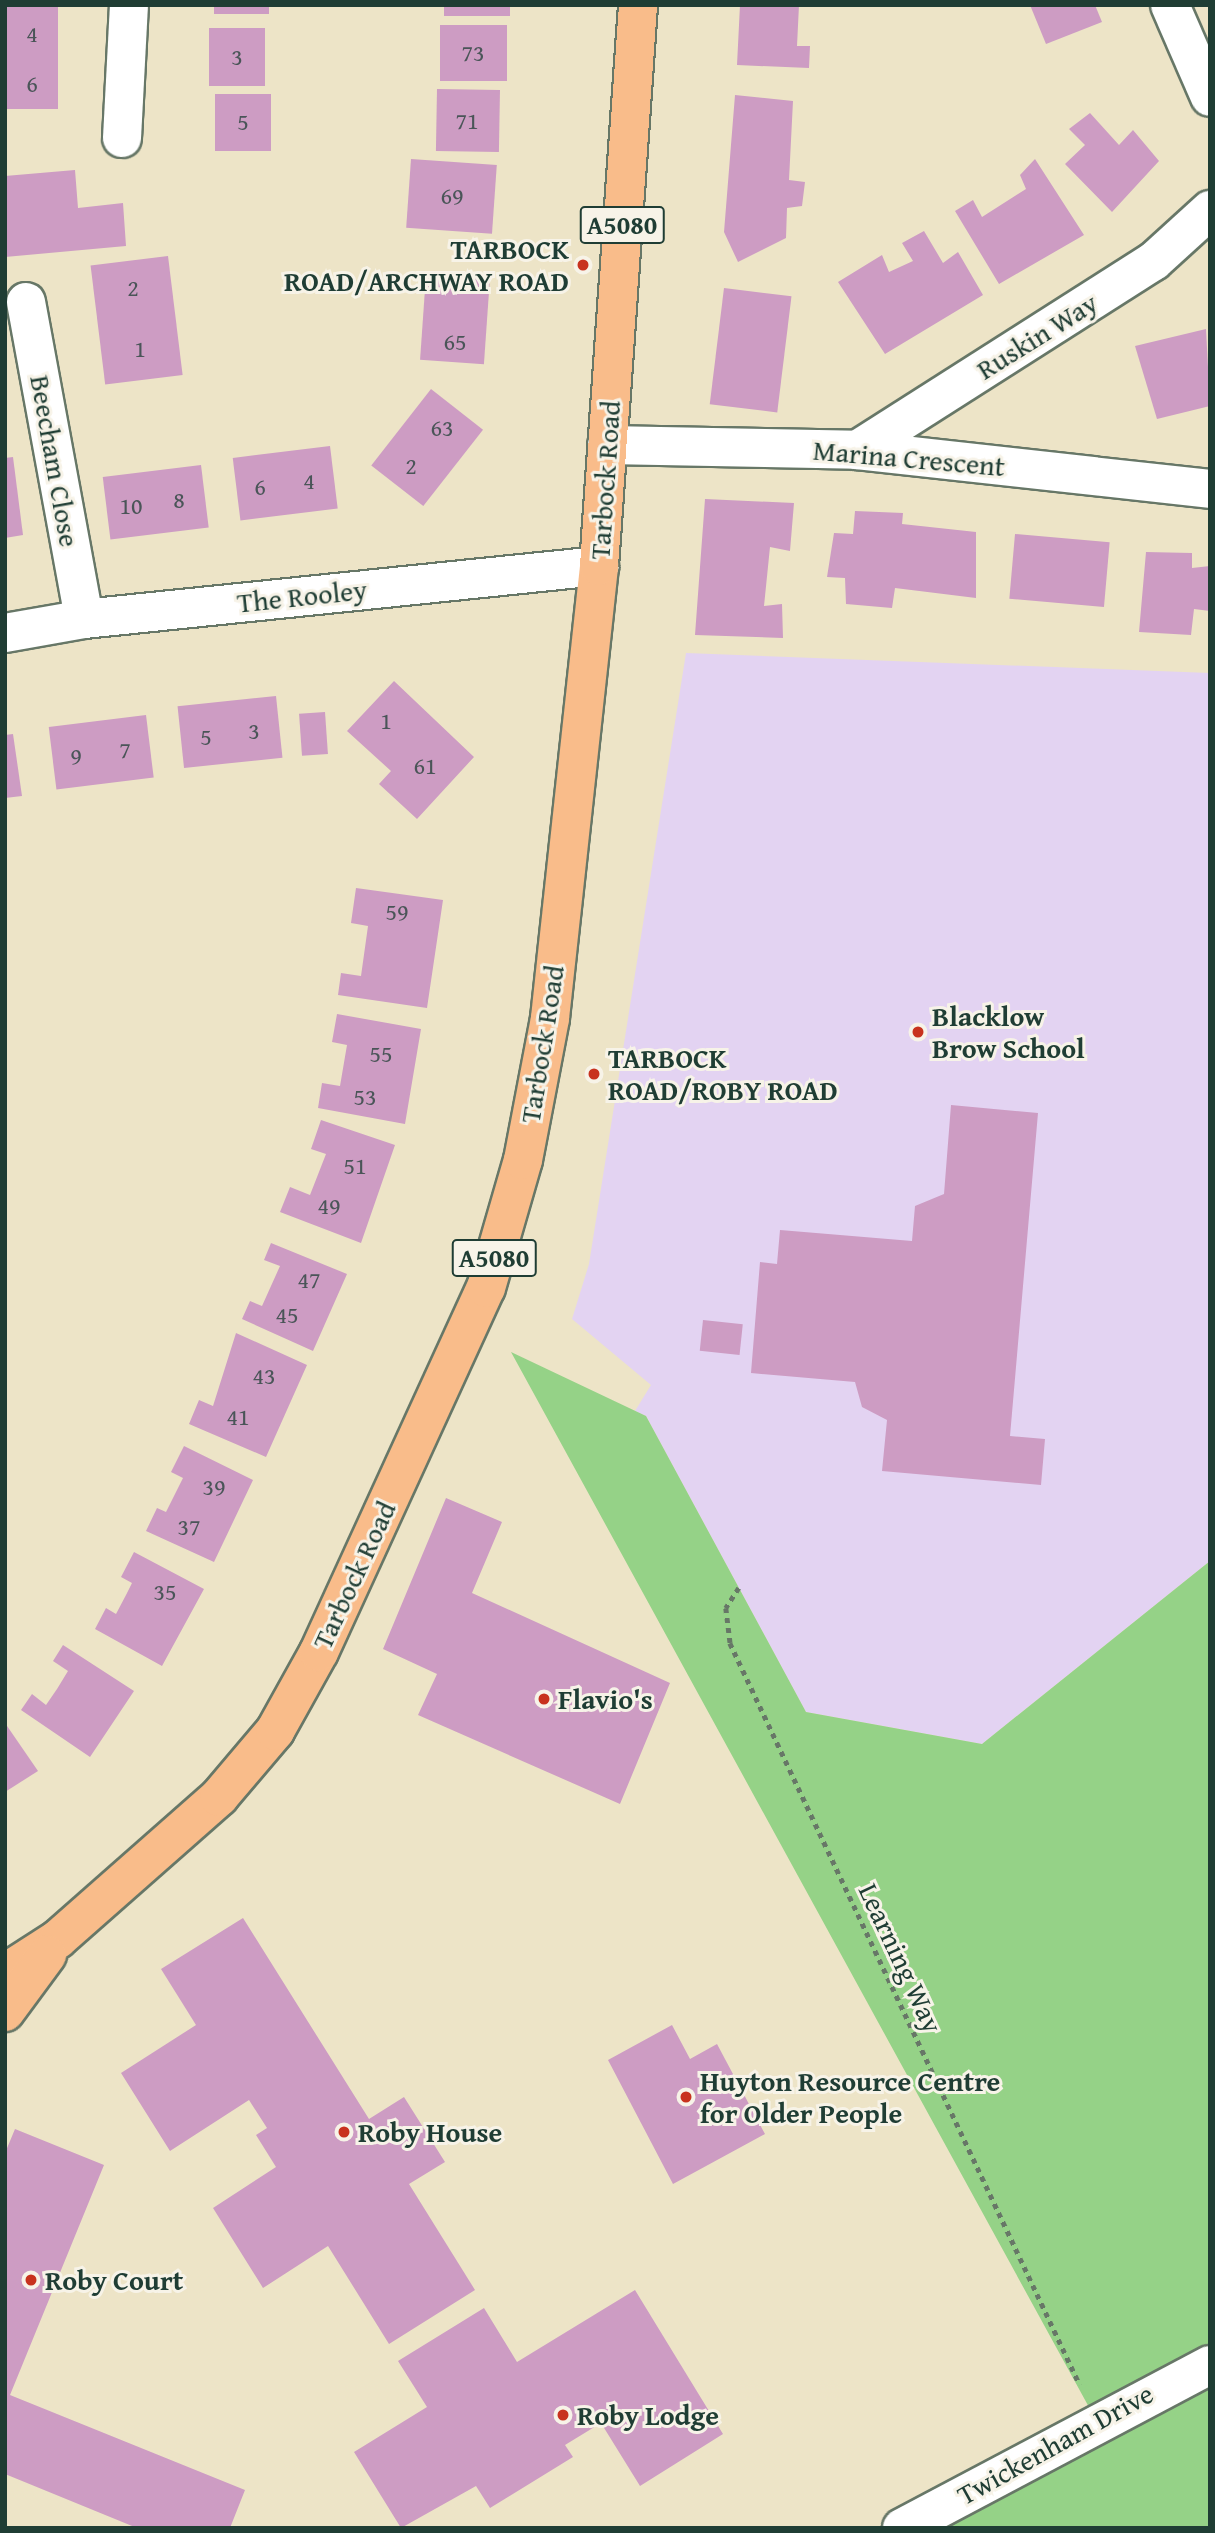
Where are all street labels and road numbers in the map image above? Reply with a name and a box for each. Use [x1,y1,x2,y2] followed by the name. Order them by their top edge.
[578,202,666,248] road number: A5080
[970,286,1104,386] street label: Ruskin Way
[23,373,87,549] street label: Beecham Close
[583,399,627,561] street label: Tarbock Road
[812,433,1006,483] street label: Marina Crescent
[235,572,369,620] street label: The Rooley
[513,963,571,1125] street label: Tarbock Road
[450,1236,538,1280] road number: A5080
[305,1496,403,1654] street label: Tarbock Road
[852,1878,950,2038] street label: Learning Way
[951,2376,1159,2512] street label: Twickenham Drive

